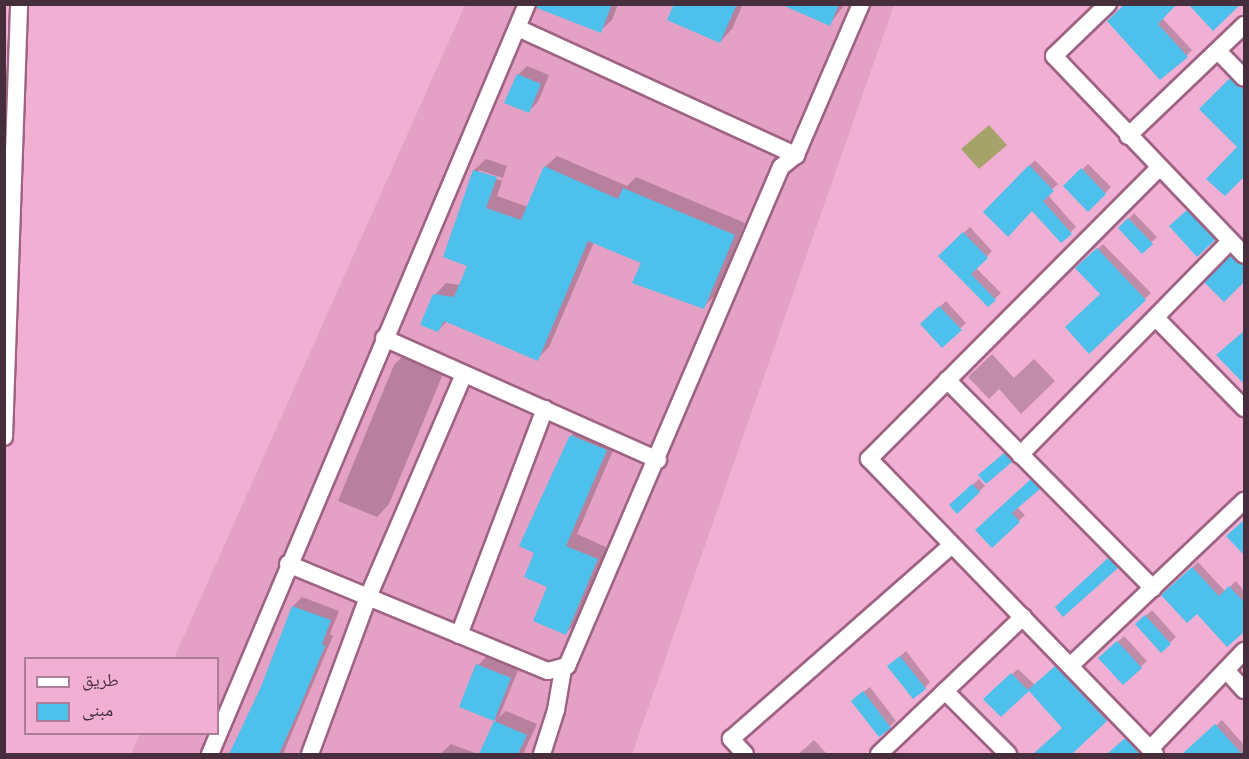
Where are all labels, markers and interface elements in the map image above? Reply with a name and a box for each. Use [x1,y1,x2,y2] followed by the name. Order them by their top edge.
[24,657,219,735] legend
[82,670,119,691] text: طريق
[82,700,113,721] text: مبنى

